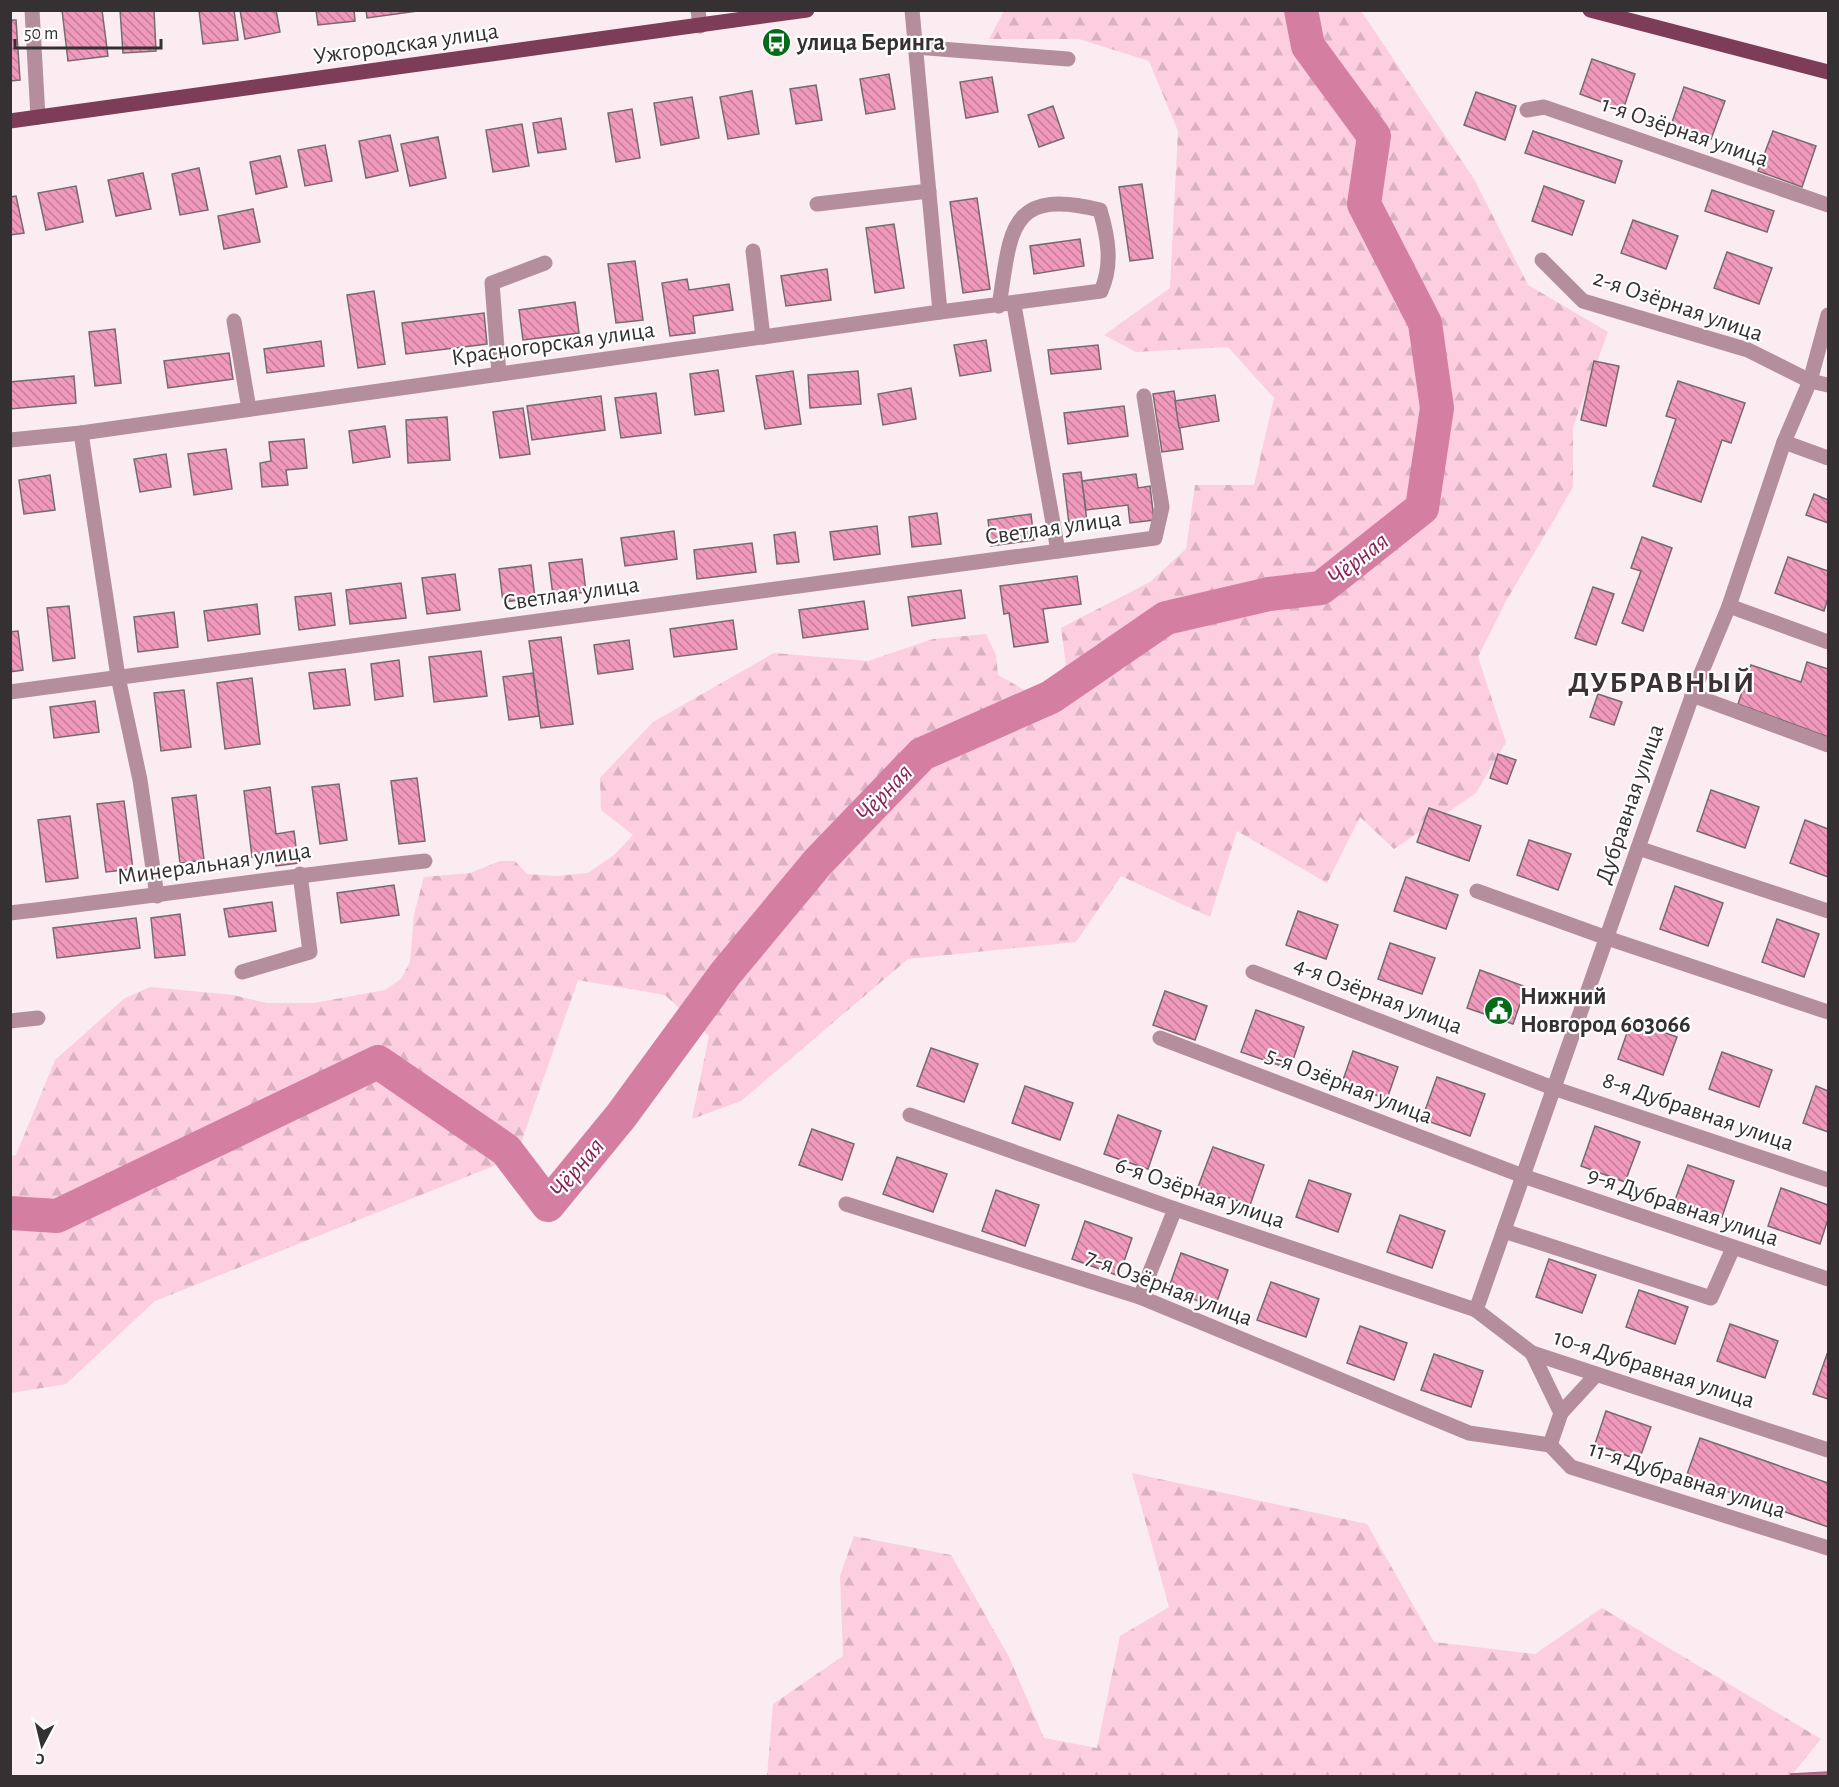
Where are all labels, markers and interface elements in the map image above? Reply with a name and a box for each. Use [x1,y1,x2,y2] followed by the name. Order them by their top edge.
[15,12,160,50] scale bar
[312,19,500,69] street label: Ужгородская улица
[24,25,58,43] text: 50 m
[760,27,792,59] bus stop icon: улица Беринга
[796,31,945,55] place label: улица Беринга
[1598,92,1772,172] street label: 1-я Озёрная улица
[1590,266,1766,346] street label: 2-я Озёрная улица
[450,318,656,370] street label: Красногорская улица
[983,507,1123,549] street label: Светлая улица
[1323,527,1393,591] water label: Чёрная
[501,573,641,615] street label: Светлая улица
[1568,667,1756,698] district label: ДУБРАВНЫЙ
[1591,721,1669,887] street label: Дубравная улица
[851,759,917,827] water label: Чёрная
[115,838,313,890] street label: Минеральная улица
[1290,953,1466,1039] street label: 4-я Озёрная улица
[1520,985,1691,1037] place label: Нижний Новгород 603066
[1483,995,1515,1027] public building icon: Нижний Новгород 603066
[1262,1043,1436,1129] street label: 5-я Озёрная улица
[1599,1068,1797,1156] street label: 8-я Дубравная улица
[545,1133,609,1203] water label: Чёрная
[1112,1153,1288,1233] street label: 6-я Озёрная улица
[1584,1163,1782,1251] street label: 9-я Дубравная улица
[1082,1245,1256,1331] street label: 7-я Озёрная улица
[1550,1325,1758,1413] street label: 10-я Дубравная улица
[1585,1437,1789,1523] street label: 11-я Дубравная улица
[12,1715,72,1775] north arrow
[35,1750,46,1767] text: С

